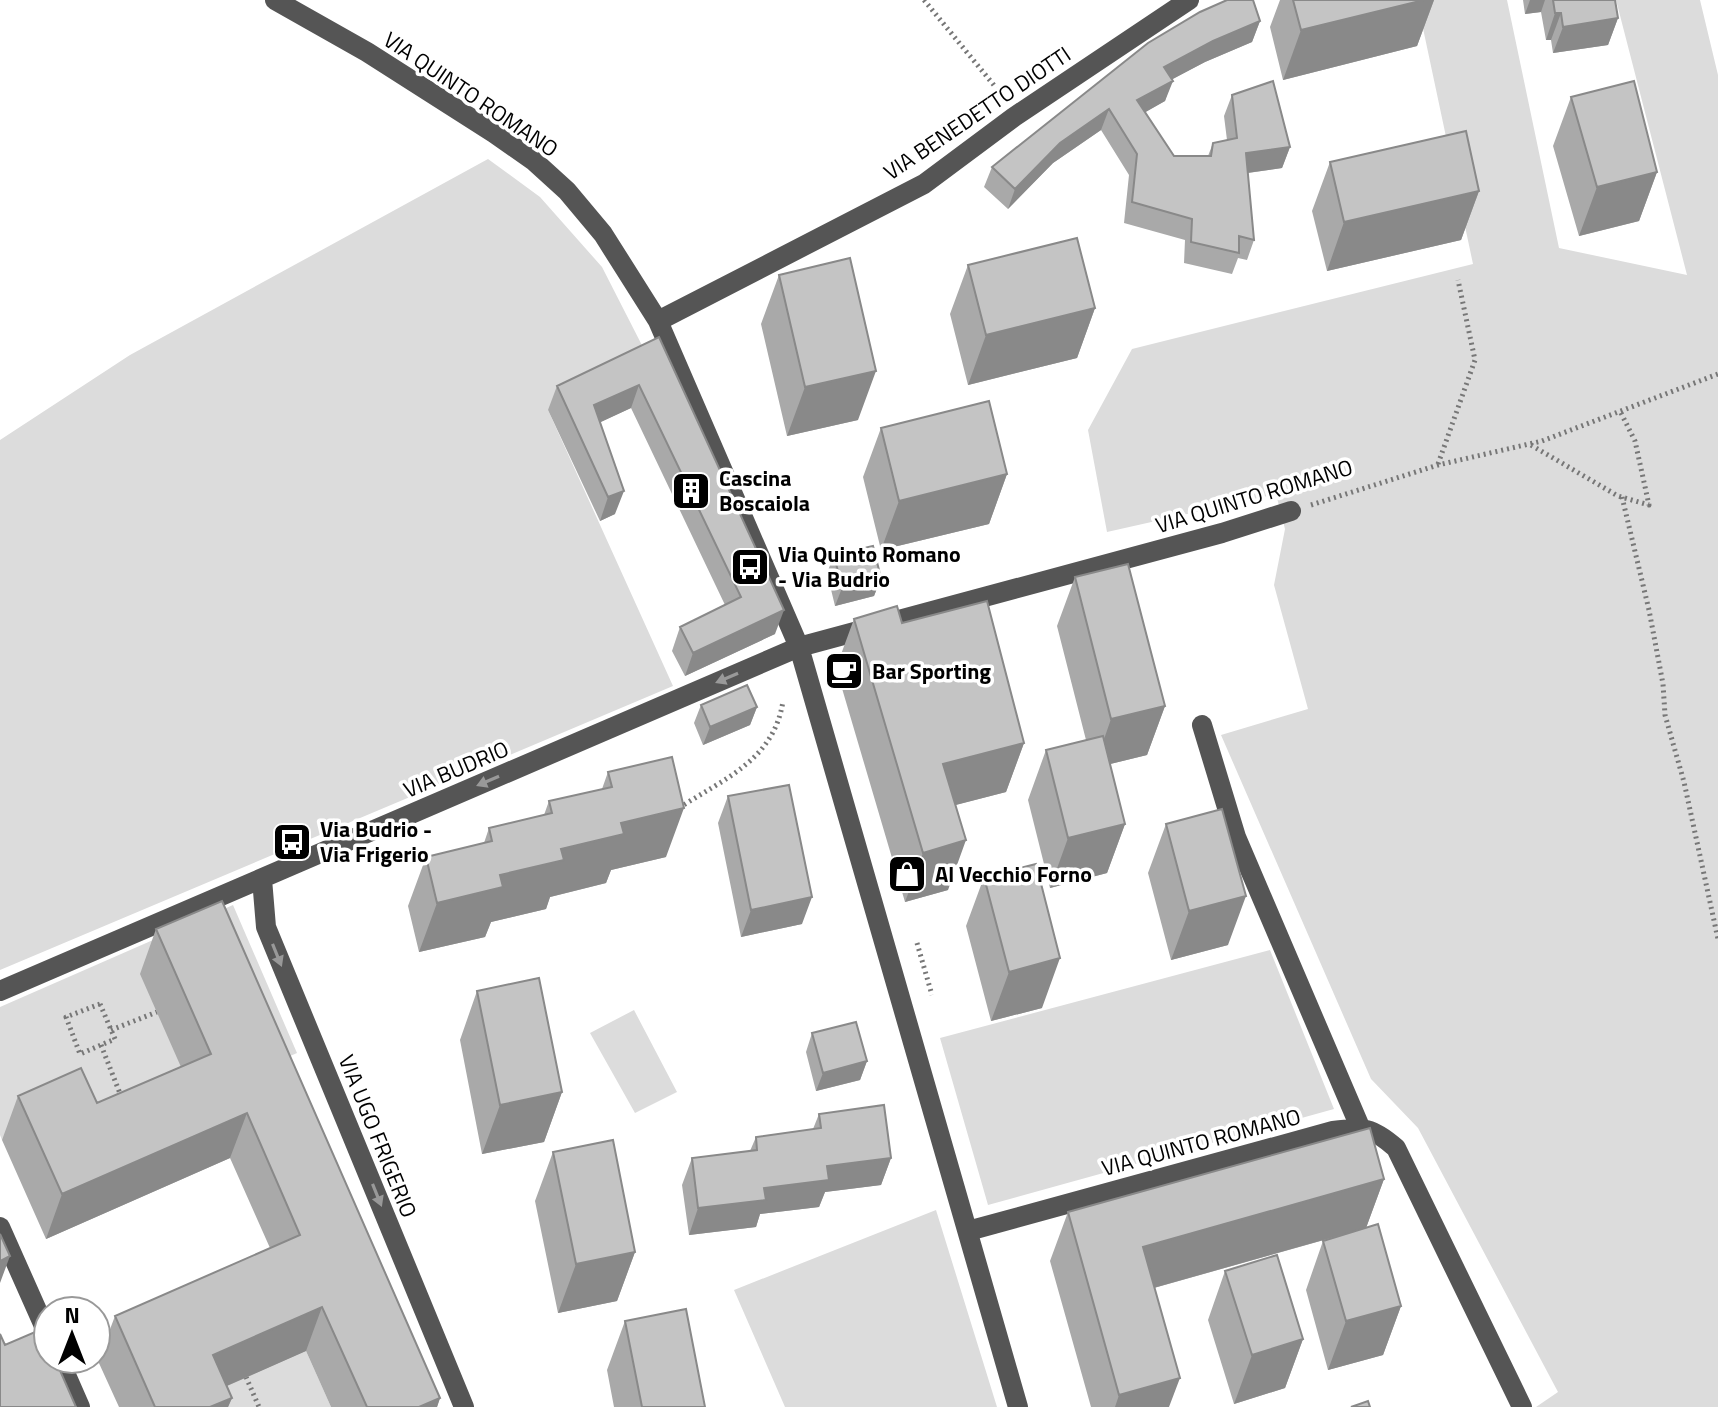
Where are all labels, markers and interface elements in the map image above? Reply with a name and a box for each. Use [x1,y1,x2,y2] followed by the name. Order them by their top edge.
[377,23,565,165] street label: VIA QUINTO ROMANO
[876,38,1078,188] street label: VIA BENEDETTO DIOTTI
[1151,450,1357,542] street label: VIA QUINTO ROMANO
[719,461,810,520] place label: Cascina Boscaiola
[670,470,712,512] building icon: Cascina Boscaiola
[778,537,961,596] place label: Via Quinto Romano - Via Budrio
[729,546,771,588] bus stop icon: Via Quinto Romano - Via Budrio
[823,650,865,692] cafe icon: Bar Sporting
[872,654,991,688] place label: Bar Sporting
[715,671,739,685] one-way arrow
[398,732,514,806] street label: VIA BUDRIO
[477,775,500,788] one-way arrow
[320,812,432,871] place label: Via Budrio - Via Frigerio
[271,821,313,863] bus stop icon: Via Budrio - Via Frigerio
[886,853,928,895] shop icon: Al Vecchio Forno
[935,857,1092,891] place label: Al Vecchio Forno
[271,943,284,967] one-way arrow
[330,1049,426,1223] street label: VIA UGO FRIGERIO
[1098,1099,1304,1185] street label: VIA QUINTO ROMANO
[370,1183,383,1207] one-way arrow
[32,1295,112,1375] north arrow
[64,1298,80,1332] text: N

